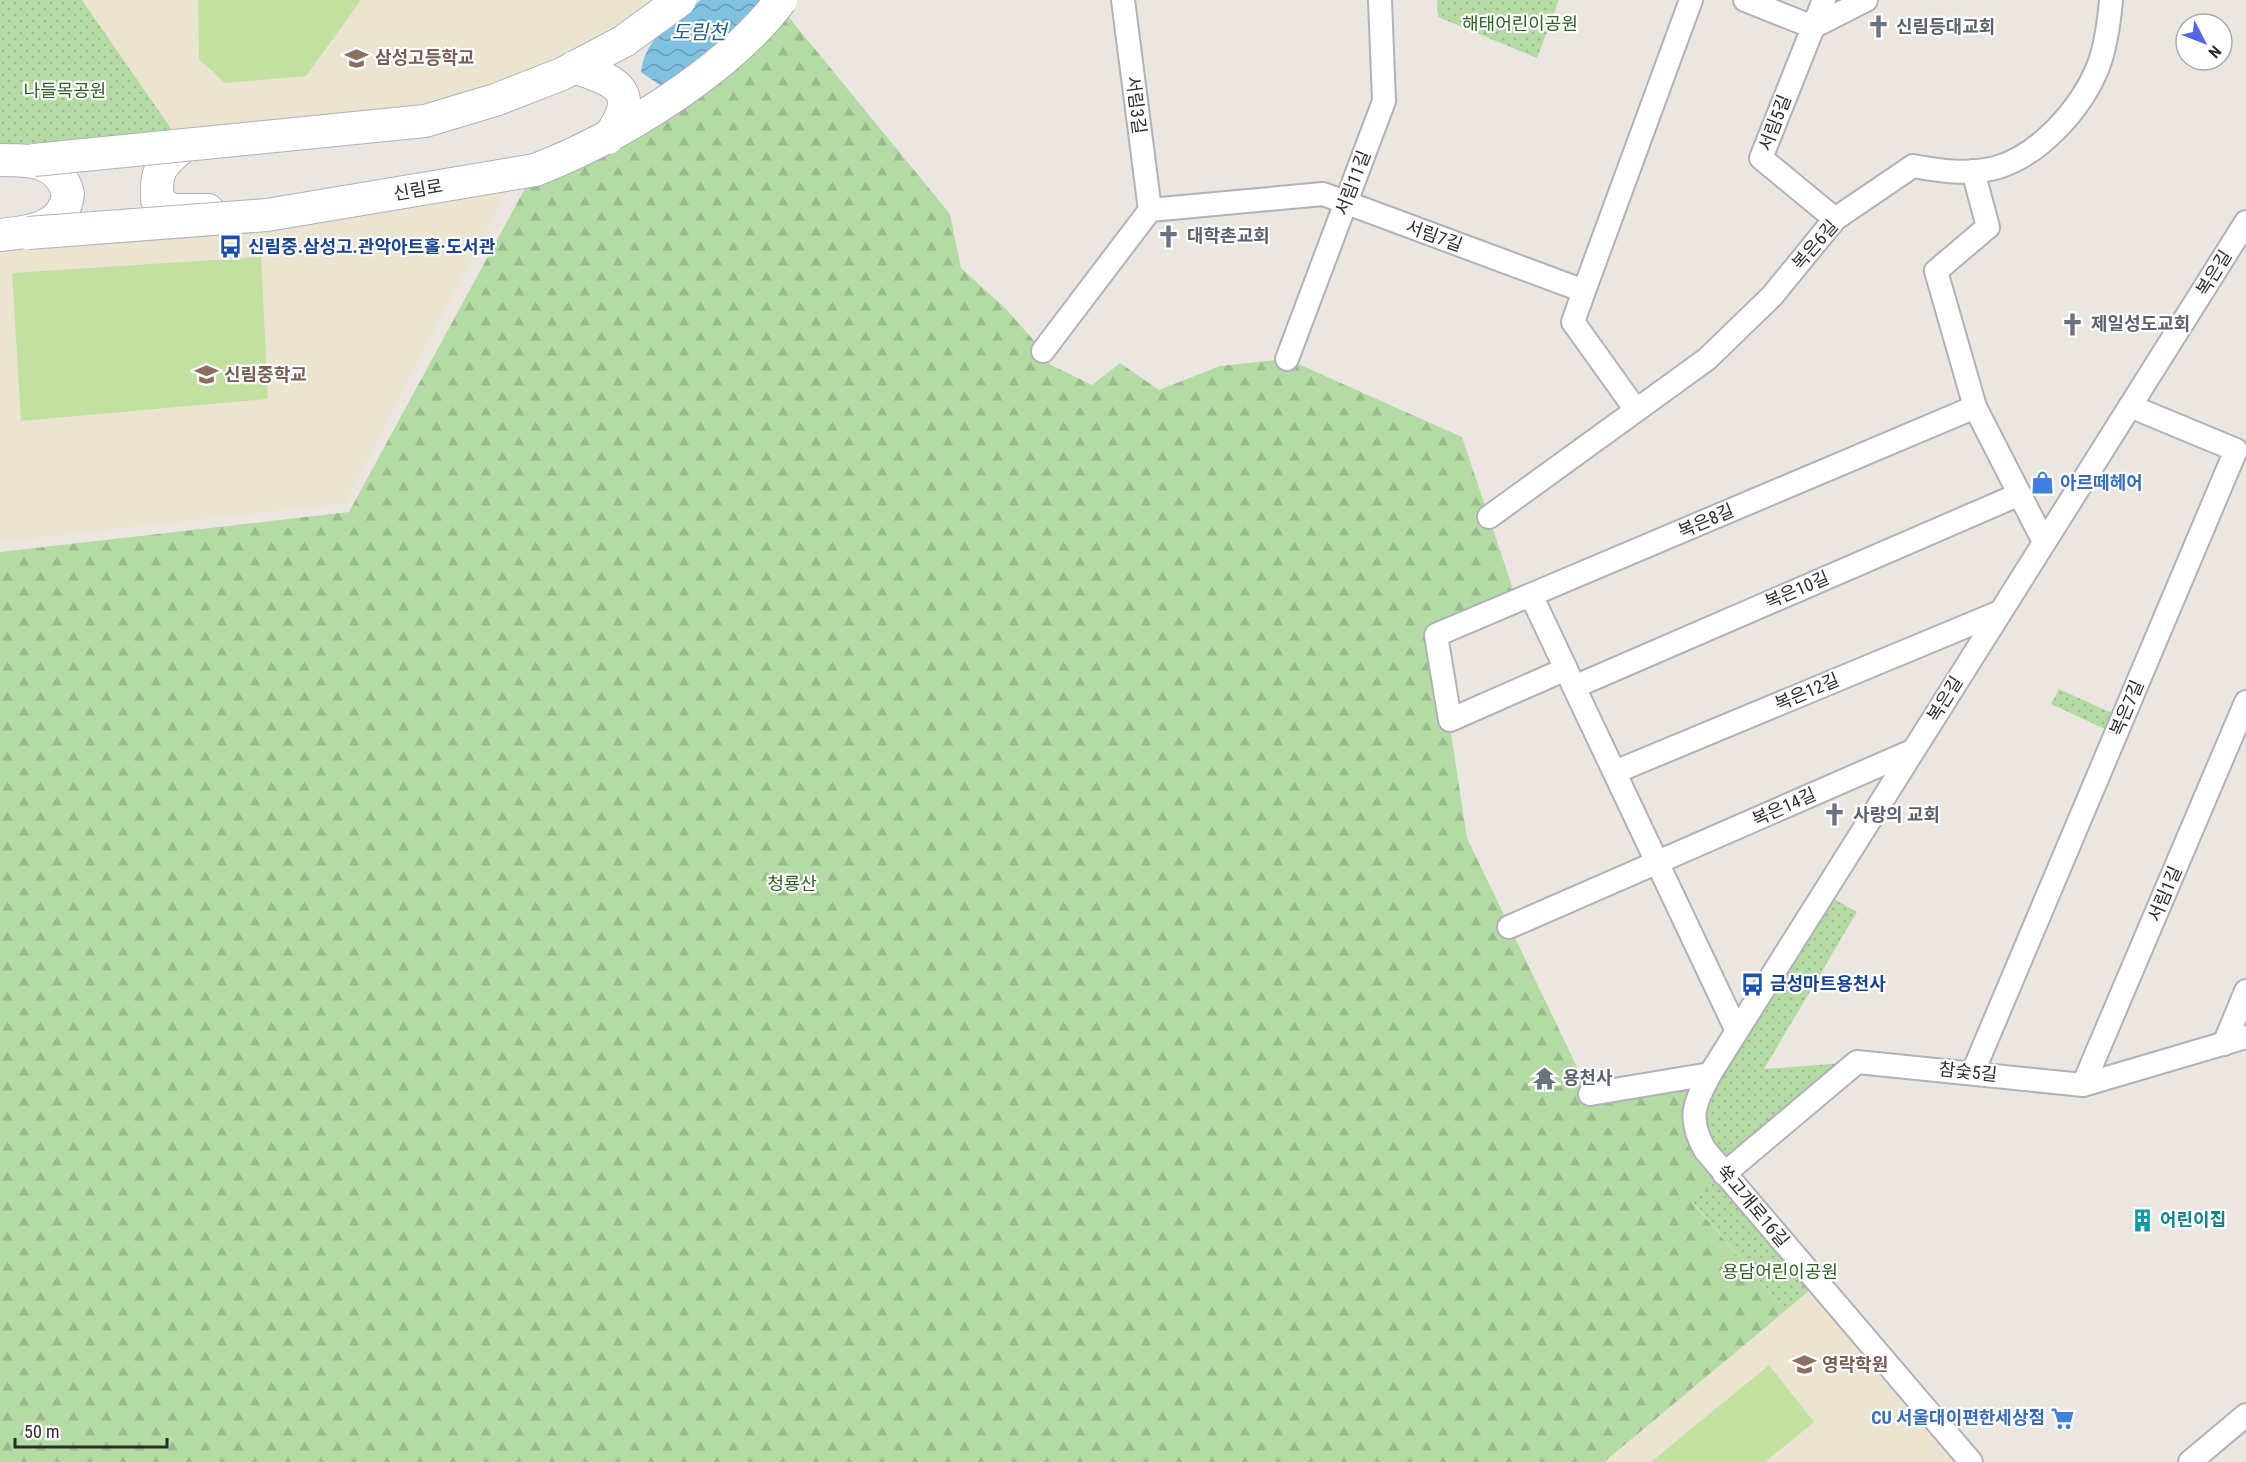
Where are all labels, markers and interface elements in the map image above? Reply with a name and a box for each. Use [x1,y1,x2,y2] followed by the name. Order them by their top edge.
[2174,12,2234,72] north arrow
[1462,13,1578,34] park label: 해태어린이공원
[1865,14,1891,40] church icon: 신림등대교회
[1896,16,1995,37] place label: 신림등대교회
[671,20,729,44] water label: 도림천
[2204,42,2225,62] text: N
[344,45,370,71] school or university icon: 삼성고등학교
[375,47,474,68] place label: 삼성고등학교
[1123,75,1150,135] street label: 서림3길
[24,80,106,101] park label: 나들목공원
[1754,92,1795,154] street label: 서림5길
[1331,148,1374,218] street label: 서림11길
[392,175,444,204] street label: 신림로
[1403,216,1465,255] street label: 서림7길
[1787,216,1842,274] street label: 복은6길
[1156,223,1182,249] church icon: 대학촌교회
[1187,225,1270,246] place label: 대학촌교회
[217,234,243,260] bus stop icon: 신림중.삼성고.관악아트홀·도서관
[248,236,496,257] place label: 신림중.삼성고.관악아트홀·도서관
[2192,246,2236,299] street label: 복은길
[2060,311,2086,337] church icon: 제일성도교회
[2091,313,2190,334] place label: 제일성도교회
[193,362,219,388] school or university icon: 신림중학교
[224,364,307,385] place label: 신림중학교
[2029,470,2055,496] shop icon: 아르떼헤어
[2060,472,2143,493] place label: 아르떼헤어
[1675,499,1737,542] street label: 복은8길
[1762,567,1832,612] street label: 복은10길
[1772,669,1842,714] street label: 복은12길
[1923,672,1967,725] street label: 복은길
[2105,677,2148,739] street label: 복은7길
[1749,783,1819,830] street label: 복은14길
[1822,802,1848,828] church icon: 사랑의 교회
[1853,804,1940,825] place label: 사랑의 교회
[2143,863,2186,925] street label: 서림1길
[767,873,817,894] park label: 청룡산
[1739,971,1765,997] bus stop icon: 금성마트용천사
[1770,973,1886,994] place label: 금성마트용천사
[1938,1058,1998,1085] street label: 참숯5길
[1532,1065,1558,1091] temple icon: 용천사
[1563,1067,1613,1088] place label: 용천사
[1713,1160,1794,1251] street label: 쑥고개로16길
[2129,1207,2155,1233] building icon: 어린이집
[2160,1209,2226,1230] place label: 어린이집
[1722,1261,1838,1282] park label: 용담어린이공원
[1791,1352,1817,1378] school or university icon: 영락학원
[1822,1354,1888,1375] place label: 영락학원
[2050,1405,2076,1431] supermarket icon: CU 서울대이편한세상점
[1871,1407,2045,1428] place label: CU 서울대이편한세상점
[15,1411,166,1449] scale bar
[24,1421,59,1442] text: 50 m

